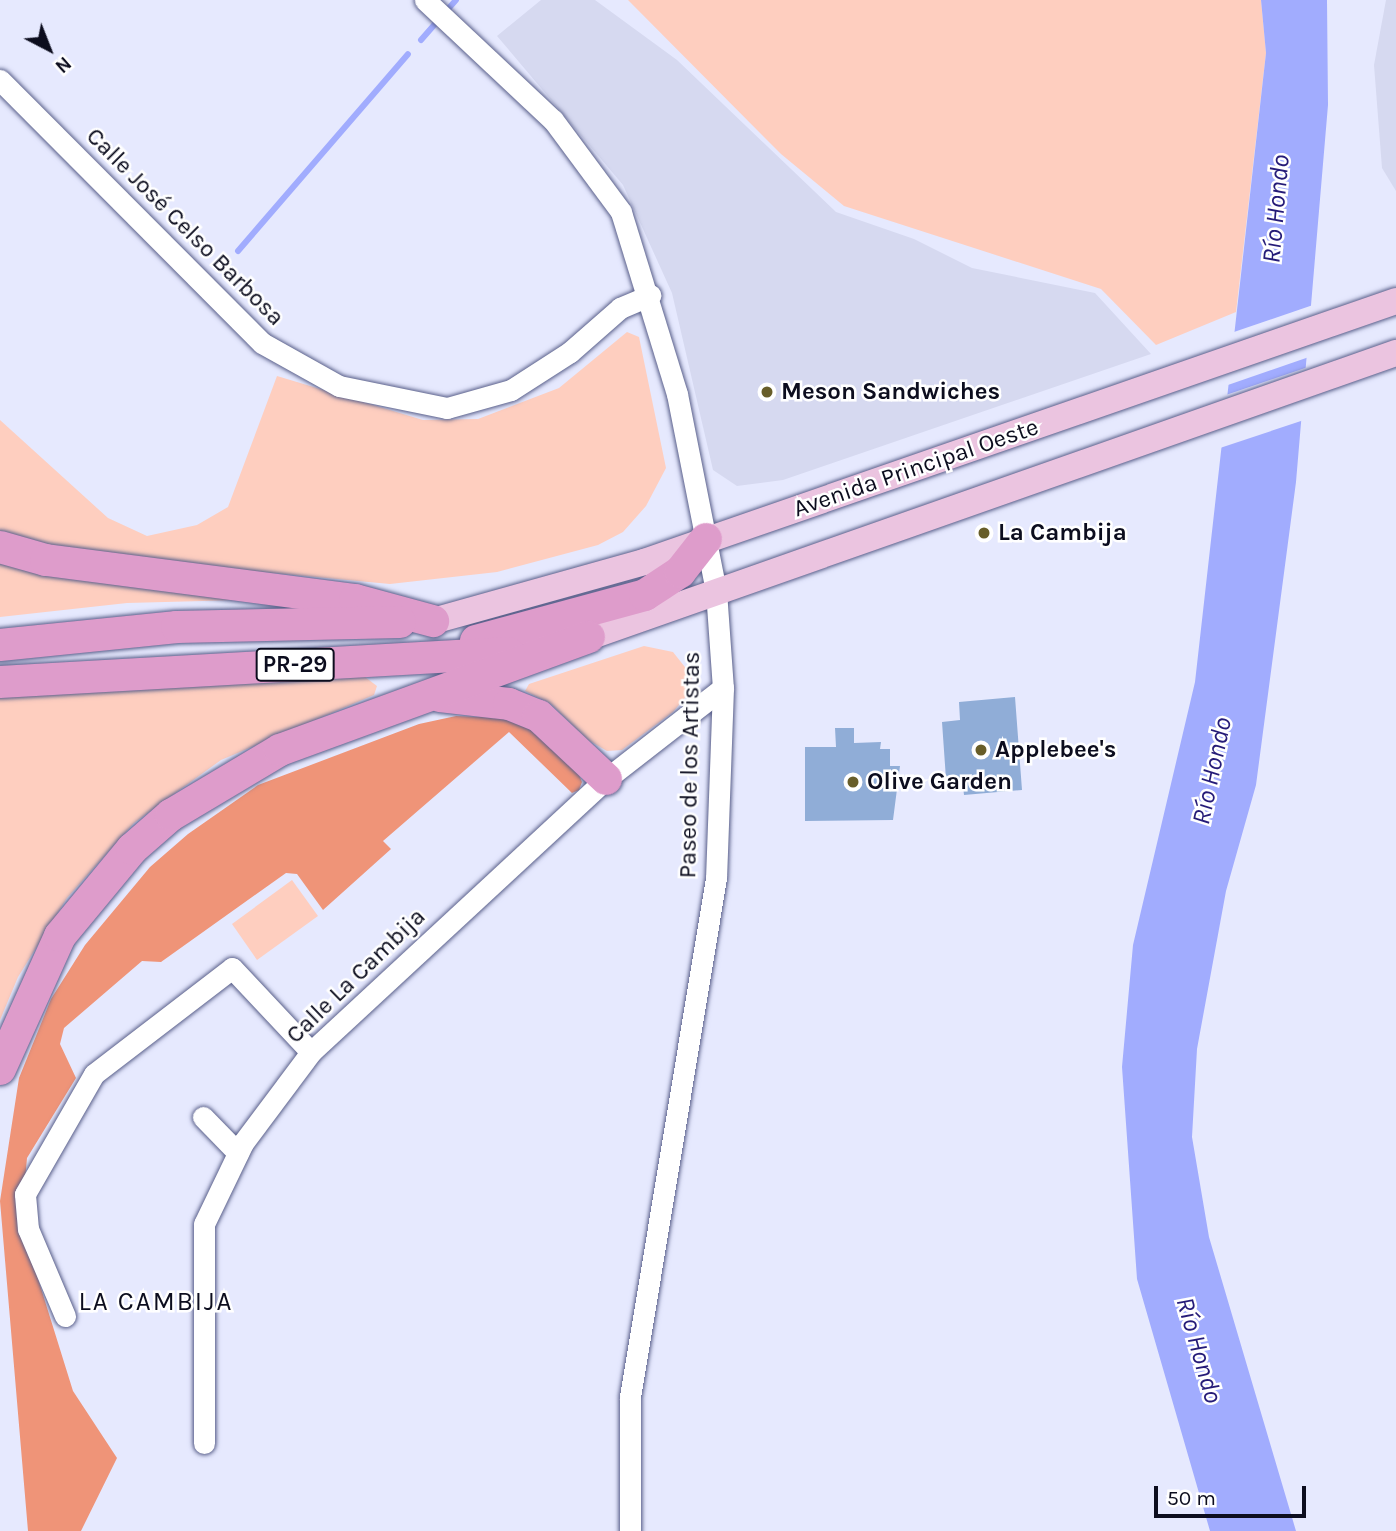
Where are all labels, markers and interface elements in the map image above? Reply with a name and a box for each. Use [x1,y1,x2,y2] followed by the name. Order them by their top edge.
[14,14,84,84] north arrow
[51,52,75,77] text: N
[80,122,290,332] street label: Calle José Celso Barbosa
[1256,153,1296,265] water label: Río Hondo
[781,378,1000,406] place label: Meson Sandwiches
[759,384,775,400] marker: Meson Sandwiches
[790,413,1042,523] street label: Avenida Principal Oeste
[998,519,1127,547] place label: La Cambija
[976,525,992,541] marker: La Cambija
[255,646,335,684] road number: PR-29
[674,651,706,879] street label: Paseo de los Artistas
[1185,715,1239,827] water label: Río Hondo
[995,736,1116,764] place label: Applebee's
[973,742,989,758] marker: Applebee's
[867,768,1012,796] place label: Olive Garden
[845,774,861,790] marker: Olive Garden
[281,902,431,1050] street label: Calle La Cambija
[80,1286,232,1318] district label: LA CAMBIJA
[1169,1293,1229,1407] water label: Río Hondo
[1158,1472,1310,1516] scale bar
[1167,1486,1216,1510] text: 50 m

